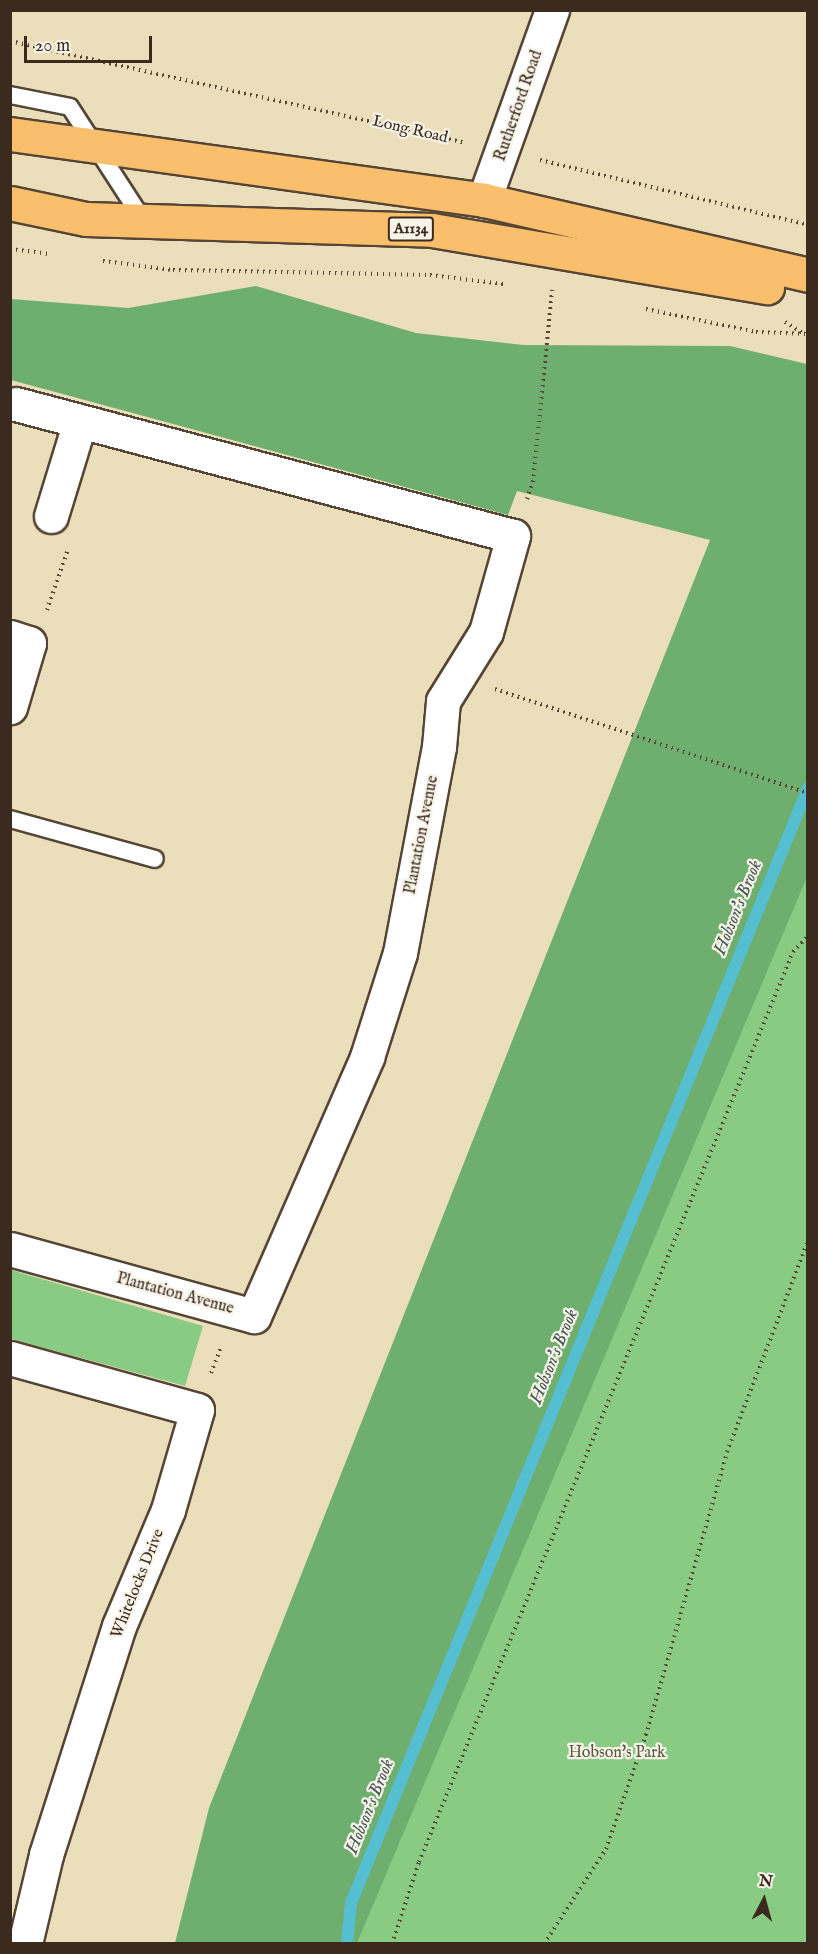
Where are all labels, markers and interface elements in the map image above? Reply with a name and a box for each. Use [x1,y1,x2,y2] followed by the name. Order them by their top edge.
[27,24,154,62] scale bar
[35,35,70,58] text: 20 m
[491,48,547,164] street label: Rutherford Road
[370,112,450,148] street label: Long Road
[387,217,435,241] road number: A1134
[401,774,443,896] street label: Plantation Avenue
[710,858,768,958] water label: Hobson's Brook
[114,1269,236,1319] street label: Plantation Avenue
[526,1307,584,1407] water label: Hobson's Brook
[107,1527,169,1641] street label: Whitelocks Drive
[568,1743,666,1763] park label: Hobson's Park
[342,1757,400,1857] water label: Hobson's Brook
[734,1870,794,1930] north arrow
[758,1871,774,1893] text: N

